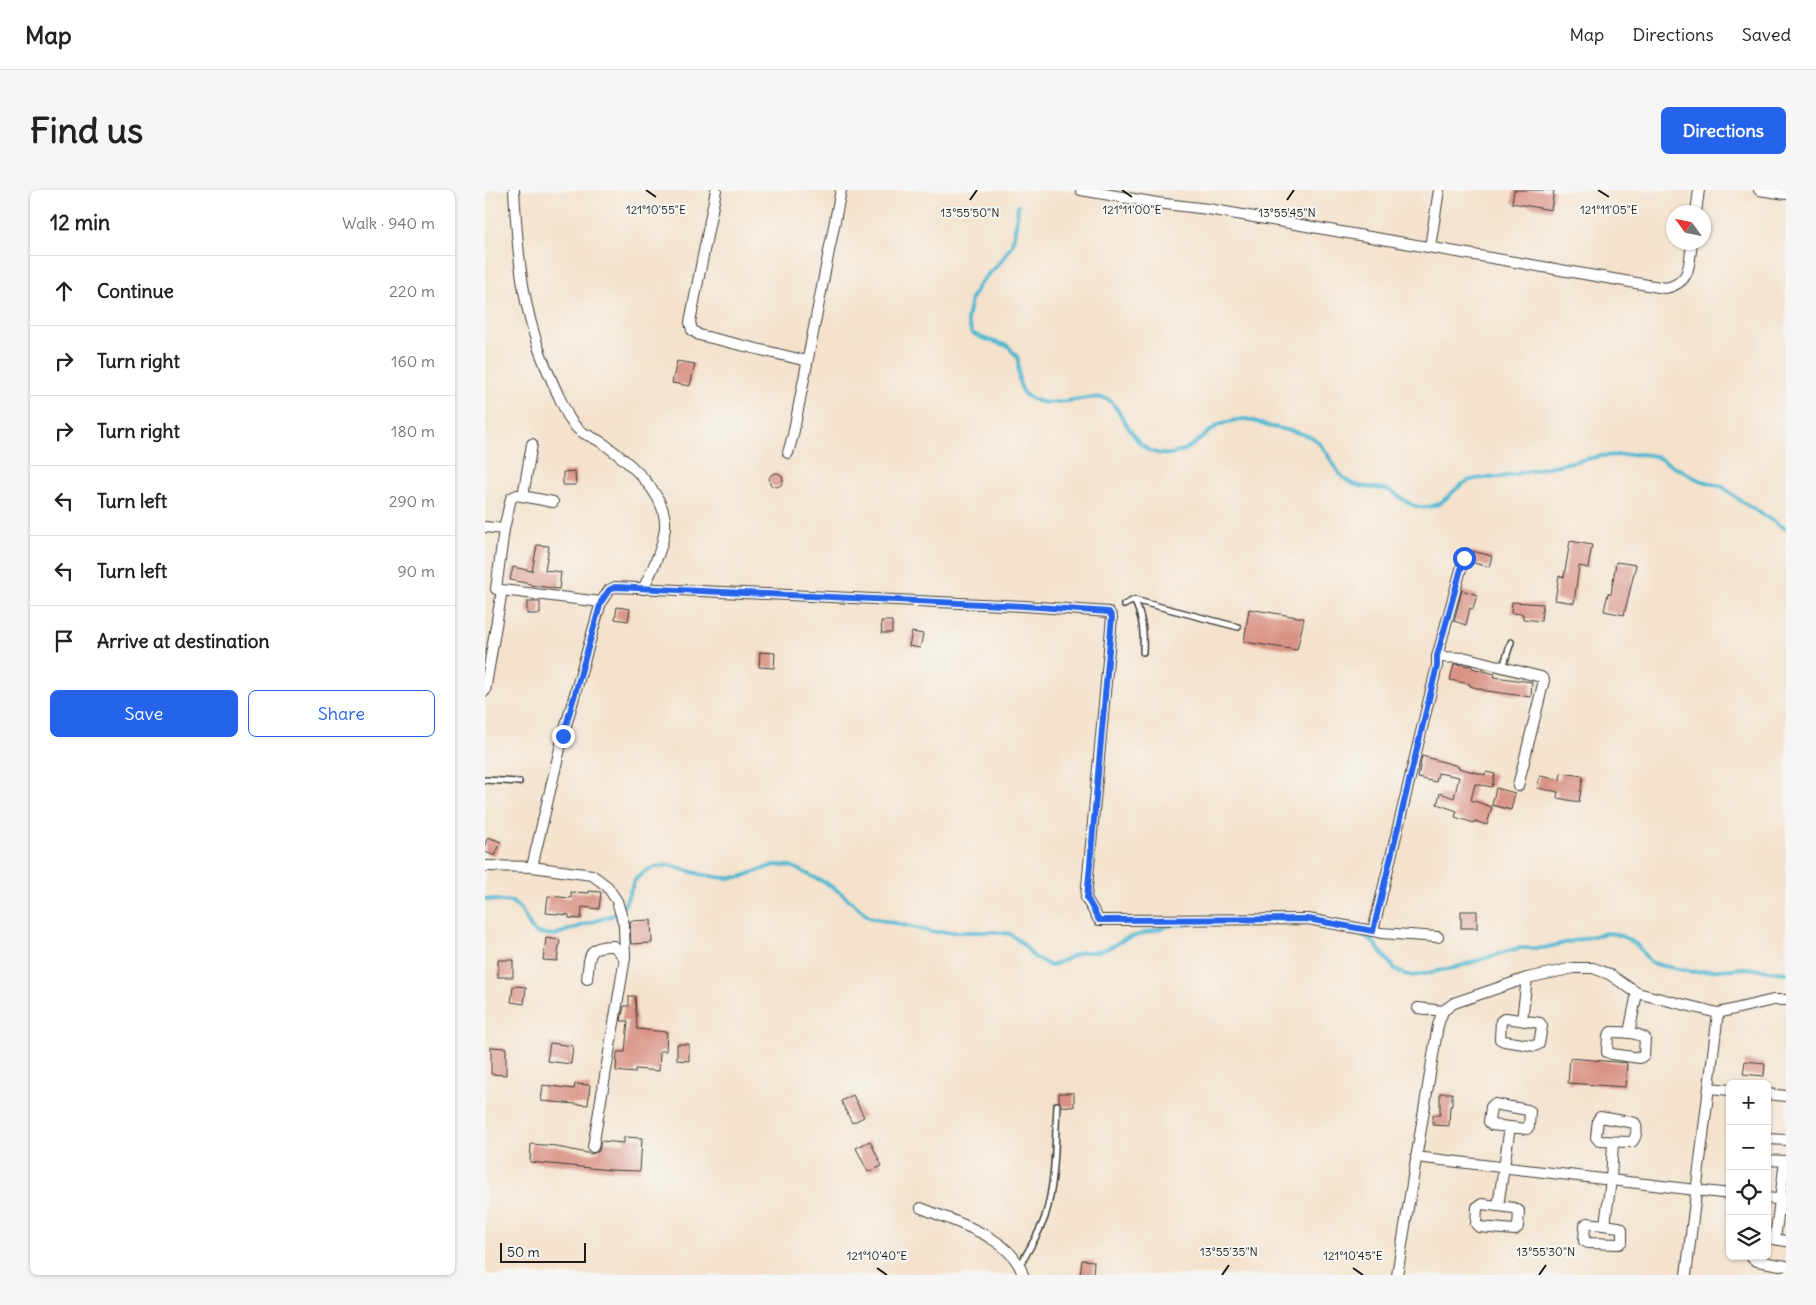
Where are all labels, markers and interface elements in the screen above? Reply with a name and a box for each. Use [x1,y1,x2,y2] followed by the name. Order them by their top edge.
[25,20,72,50] text: Map
[1569,23,1604,46] text: Map
[1632,23,1714,46] text: Directions
[1742,23,1791,46] text: Saved
[1661,107,1786,154] button: Directions
[30,108,143,152] text: Find us
[626,202,686,217] text: 121°10'55"E
[1103,202,1161,217] text: 121°11'00"E
[1580,202,1638,217] text: 121°11'05"E
[941,205,999,220] text: 13°55'50"N
[1258,205,1316,220] text: 13°55'45"N
[1666,205,1711,250] north arrow
[50,209,110,236] text: 12 min
[342,213,435,233] text: Walk · 940 m
[50,277,78,305] icon: ahead
[97,279,174,303] text: Continue
[389,281,435,301] text: 220 m
[50,347,78,375] icon: right
[97,349,180,373] text: Turn right
[391,351,435,371] text: 160 m
[50,417,78,445] icon: right
[97,419,180,443] text: Turn right
[391,421,435,441] text: 180 m
[50,487,78,515] icon: left
[97,489,167,513] text: Turn left
[389,491,435,511] text: 290 m
[1453,547,1476,570] route start
[50,557,78,585] icon: left
[97,559,167,583] text: Turn left
[397,561,435,581] text: 90 m
[50,627,78,655] icon: arrive
[97,629,270,653] text: Arrive at destination
[50,690,238,737] button: Save
[248,690,435,737] button: Share
[552,725,575,748] route end
[1726,1080,1771,1260] map controls
[1726,1080,1771,1125] button: +
[1726,1125,1771,1170] button: −
[1726,1170,1771,1215] button: locate
[1726,1215,1771,1260] button: layers
[500,1240,586,1263] scale bar
[507,1243,540,1261] text: 50 m
[1200,1244,1258,1259] text: 13°55'35"N
[1517,1244,1575,1259] text: 13°55'30"N
[847,1248,907,1263] text: 121°10'40"E
[1323,1248,1383,1263] text: 121°10'45"E

